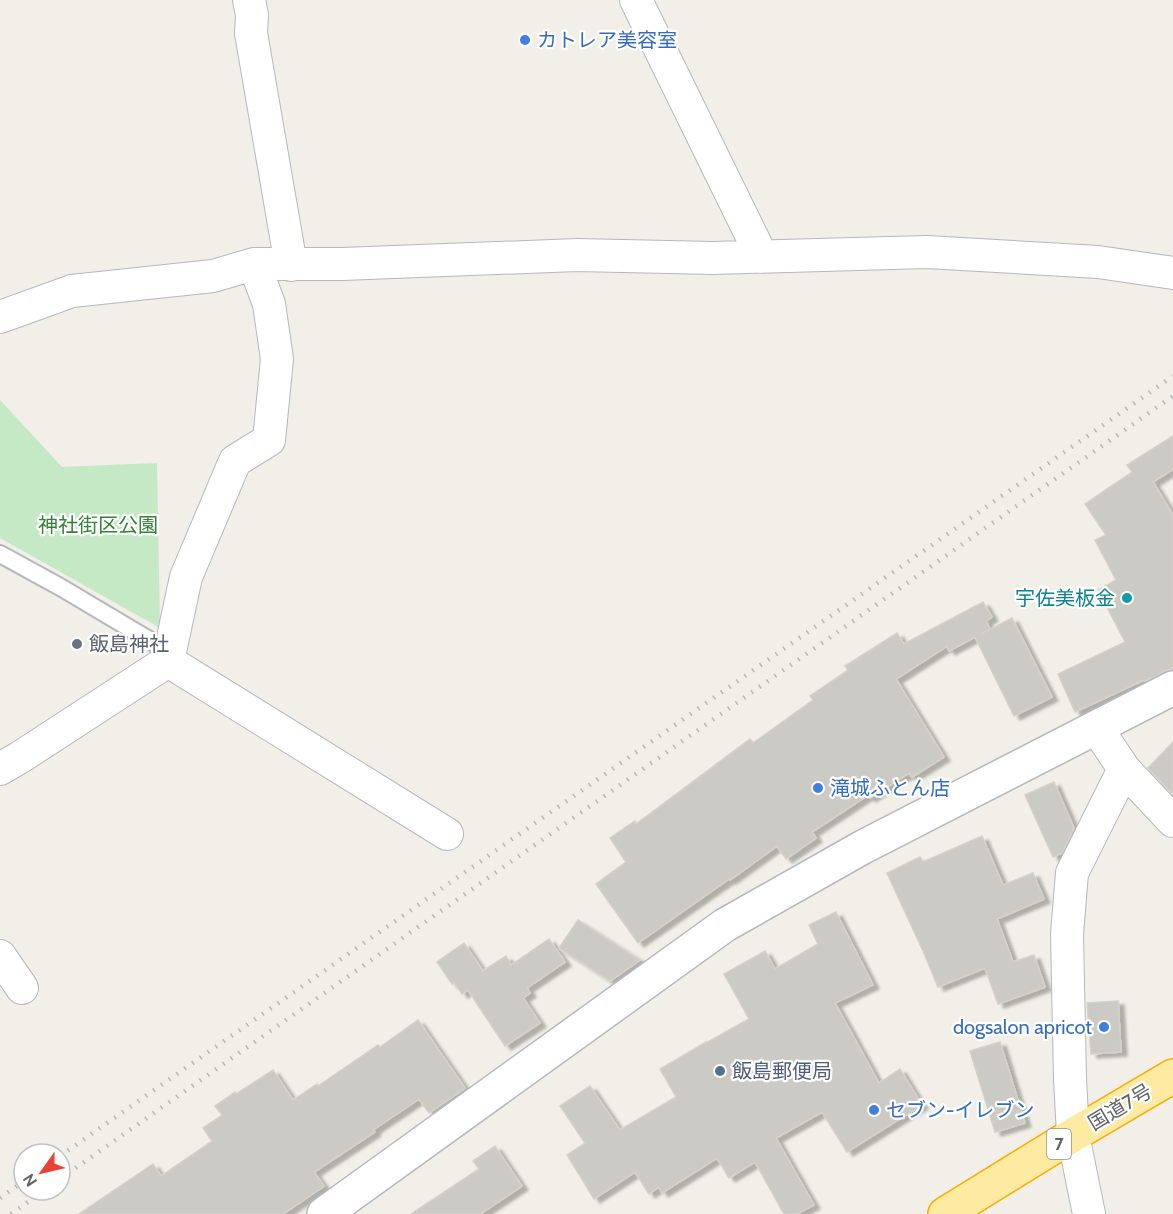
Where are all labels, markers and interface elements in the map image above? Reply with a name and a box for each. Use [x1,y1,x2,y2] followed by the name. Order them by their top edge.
[537,28,677,52] place label: カトレア美容室
[518,33,532,47] marker: カトレア美容室
[38,513,158,537] park label: 神社街区公園
[1015,586,1115,610] place label: 宇佐美板金
[1120,591,1134,605] marker: 宇佐美板金
[89,632,169,656] place label: 飯島神社
[70,637,84,651] marker: 飯島神社
[830,776,950,800] place label: 滝城ふとん店
[811,781,825,795] marker: 滝城ふとん店
[953,1015,1092,1039] place label: dogsalon apricot
[1097,1020,1111,1034] marker: dogsalon apricot
[732,1059,832,1083] place label: 飯島郵便局
[713,1064,727,1078] marker: 飯島郵便局
[1084,1079,1156,1135] street label: 国道7号
[886,1098,1034,1122] place label: セブン-イレブン
[867,1103,881,1117] marker: セブン-イレブン
[1047,1129,1071,1159] road number: 7
[12,1142,72,1202] north arrow
[19,1170,41,1190] text: N

